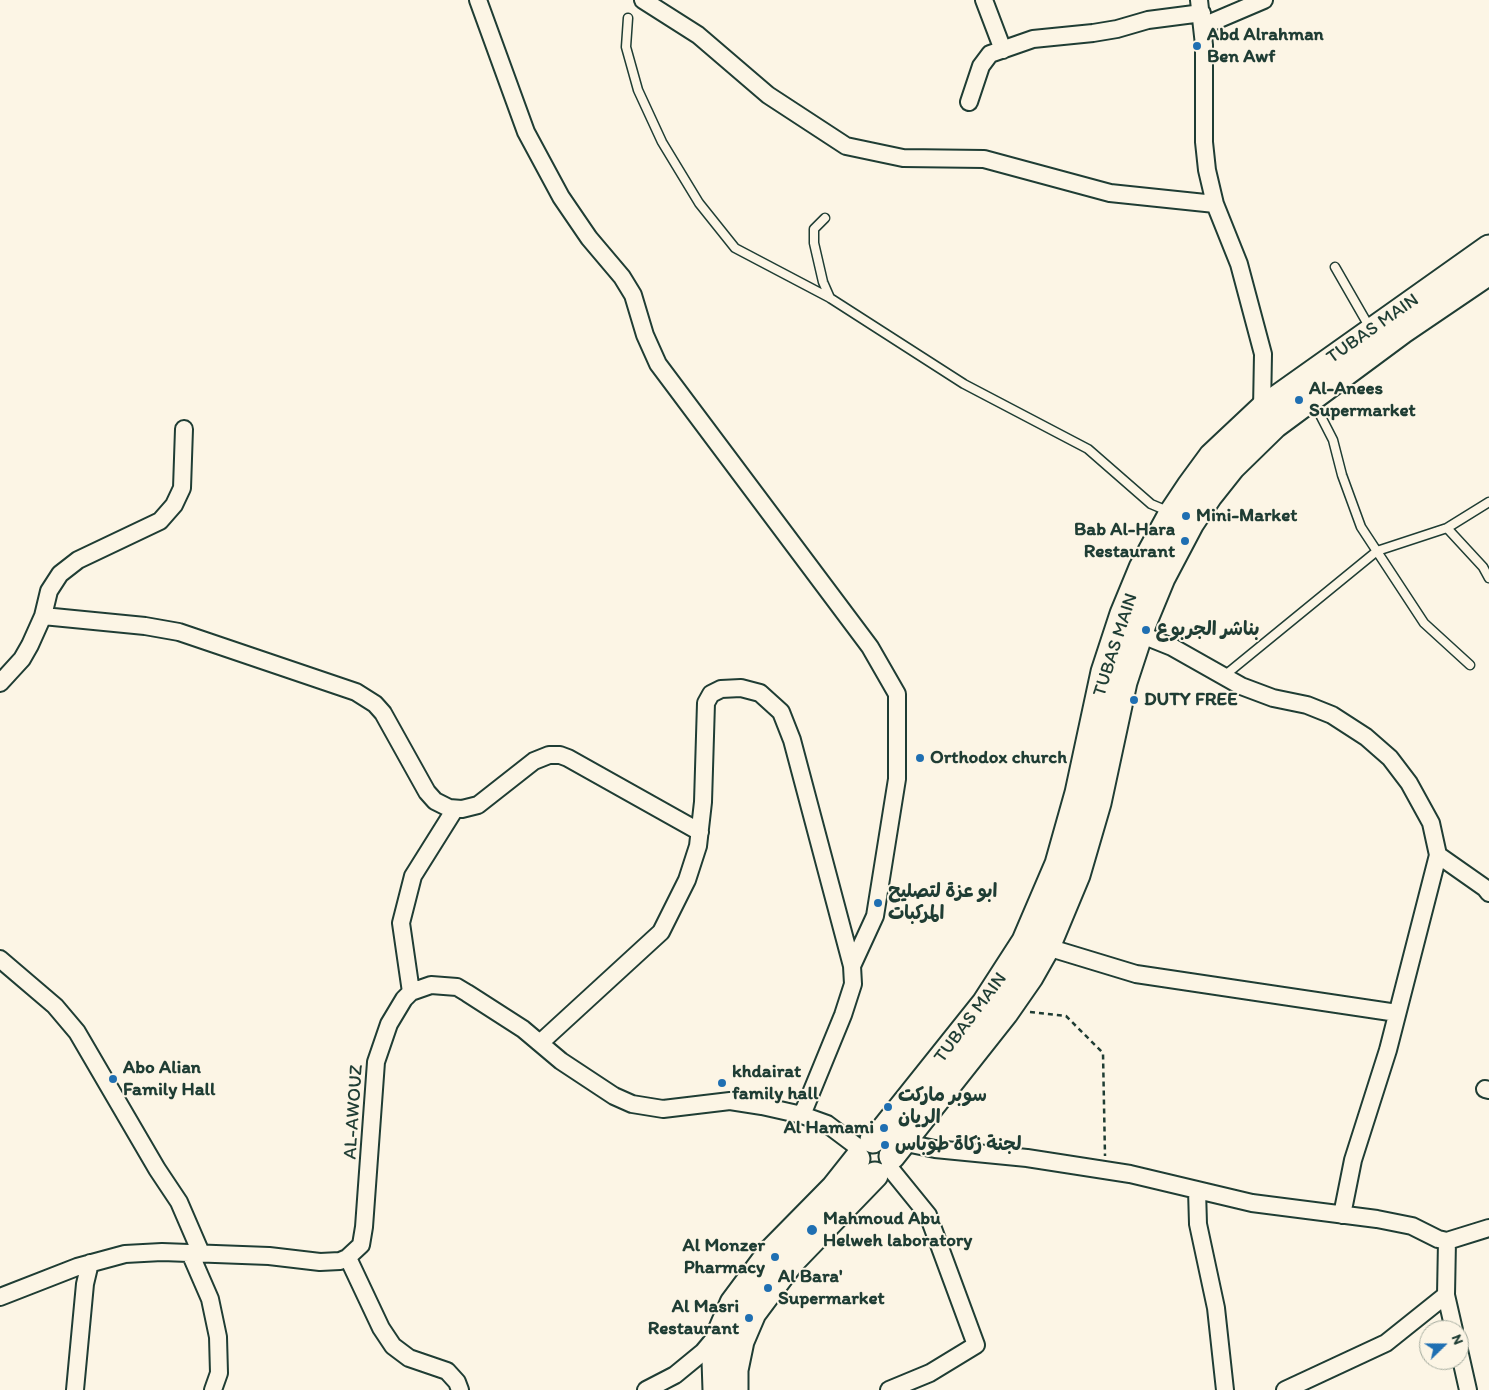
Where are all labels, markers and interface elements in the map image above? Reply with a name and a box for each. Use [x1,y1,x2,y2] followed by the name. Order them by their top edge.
[1207,24,1324,68] place label: Abd Alrahman Ben Awf
[1191,40,1203,52] marker: Abd Alrahman Ben Awf
[1323,289,1423,369] street label: TUBAS MAIN
[1309,378,1416,422] place label: Al-Anees Supermarket
[1293,394,1305,406] marker: Al-Anees Supermarket
[1196,505,1297,527] place label: Mini-Market
[1180,510,1192,522] marker: Mini-Market
[1074,519,1175,563] place label: Bab Al-Hara Restaurant
[1179,535,1191,547] marker: Bab Al-Hara Restaurant
[1089,590,1143,700] street label: TUBAS MAIN
[1156,619,1260,641] place label: بناشر الجربوع
[1140,624,1152,636] marker: بناشر الجربوع
[1144,689,1238,711] place label: DUTY FREE
[1128,694,1140,706] marker: DUTY FREE
[930,747,1067,769] place label: Orthodox church
[914,752,926,764] marker: Orthodox church
[888,881,997,925] place label: ابو عزة لتصليح المركبات
[872,897,884,909] marker: ابو عزة لتصليح المركبات
[930,968,1012,1068] street label: TUBAS MAIN
[123,1057,215,1101] place label: Abo Alian Family Hall
[732,1061,818,1105] place label: khdairat family hall
[339,1064,369,1160] street label: AL-AWOUZ
[107,1073,119,1085] marker: Abo Alian Family Hall
[716,1077,728,1089] marker: khdairat family hall
[898,1085,987,1129] place label: سوبر ماركت الريان
[882,1101,894,1113] marker: سوبر ماركت الريان
[784,1117,874,1139] place label: Al Hamami
[878,1122,890,1134] marker: Al Hamami
[895,1134,1021,1156] place label: لجنة زكاة طوباس
[879,1139,891,1151] marker: لجنة زكاة طوباس
[823,1208,972,1252] place label: Mahmoud Abu Helweh laboratory
[805,1223,819,1237] marker: Mahmoud Abu Helweh laboratory
[683,1235,765,1279] place label: Al Monzer Pharmacy
[769,1251,781,1263] marker: Al Monzer Pharmacy
[778,1266,885,1310] place label: Al Bara' Supermarket
[762,1282,774,1294] marker: Al Bara' Supermarket
[648,1296,739,1340] place label: Al Masri Restaurant
[743,1312,755,1324] marker: Al Masri Restaurant
[1419,1320,1469,1370] north arrow
[1448,1332,1467,1347] text: N

